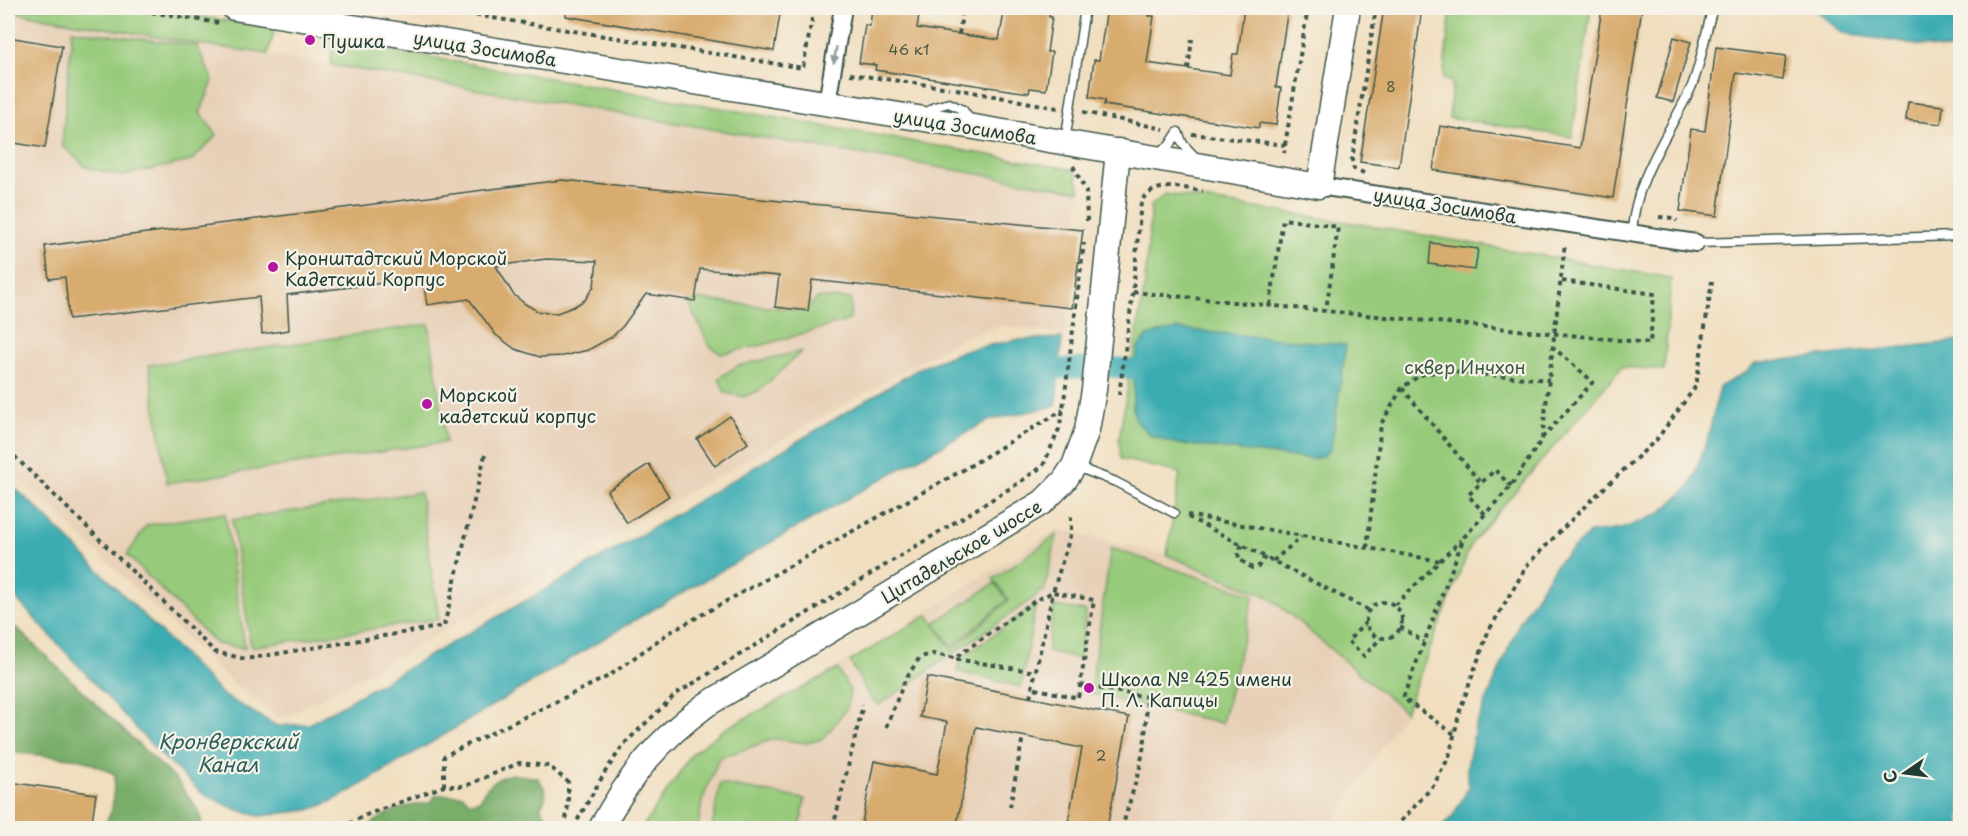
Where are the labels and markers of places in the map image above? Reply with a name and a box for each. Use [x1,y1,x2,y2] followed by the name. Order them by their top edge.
[322,27,386,54] place label: Пушка
[303,33,317,47] marker: Пушка
[285,244,507,292] place label: Кронштадтский Морской Кадетский Корпус
[266,260,280,274] marker: Кронштадтский Морской Кадетский Корпус
[439,381,596,429] place label: Морской кадетский корпус
[420,397,434,411] marker: Морской кадетский корпус
[1101,665,1292,713] place label: Школа № 425 имени П. Л. Капицы
[1082,681,1096,695] marker: Школа № 425 имени П. Л. Капицы

